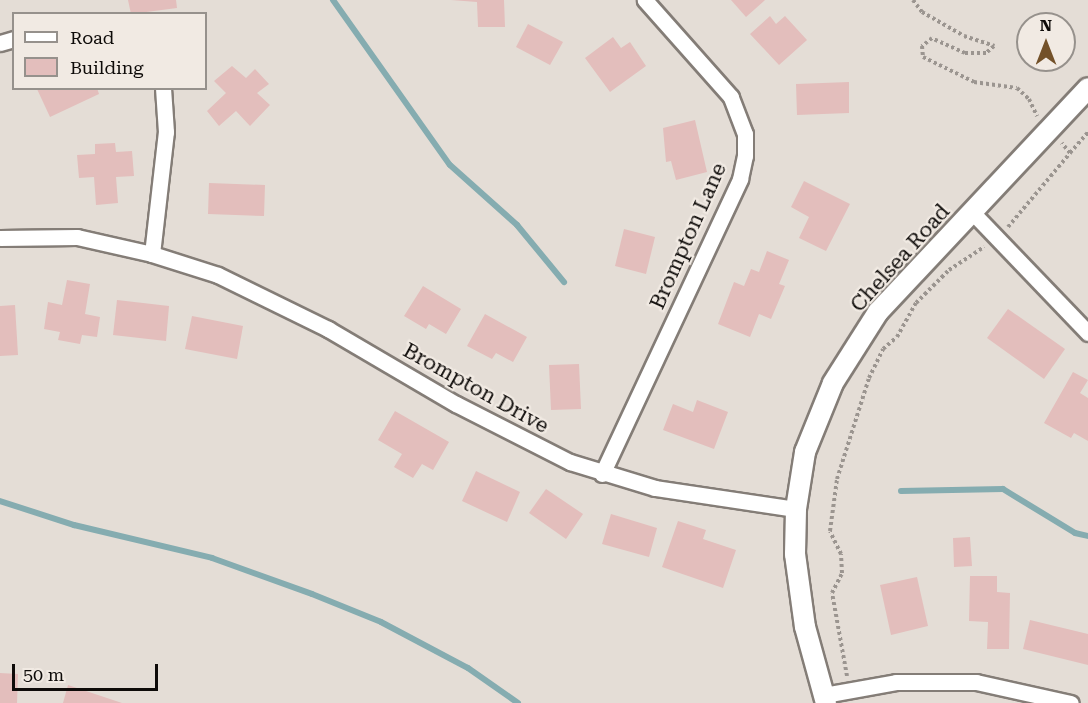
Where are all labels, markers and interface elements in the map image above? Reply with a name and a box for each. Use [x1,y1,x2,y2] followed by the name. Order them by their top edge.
[12,12,207,90] legend
[1016,12,1076,72] north arrow
[1040,16,1052,35] text: N
[70,27,114,48] text: Road
[70,57,144,78] text: Building
[645,159,731,313] street label: Brompton Lane
[845,199,955,317] street label: Chelsea Road
[399,338,553,438] street label: Brompton Drive
[15,652,160,690] scale bar
[23,664,64,685] text: 50 m

